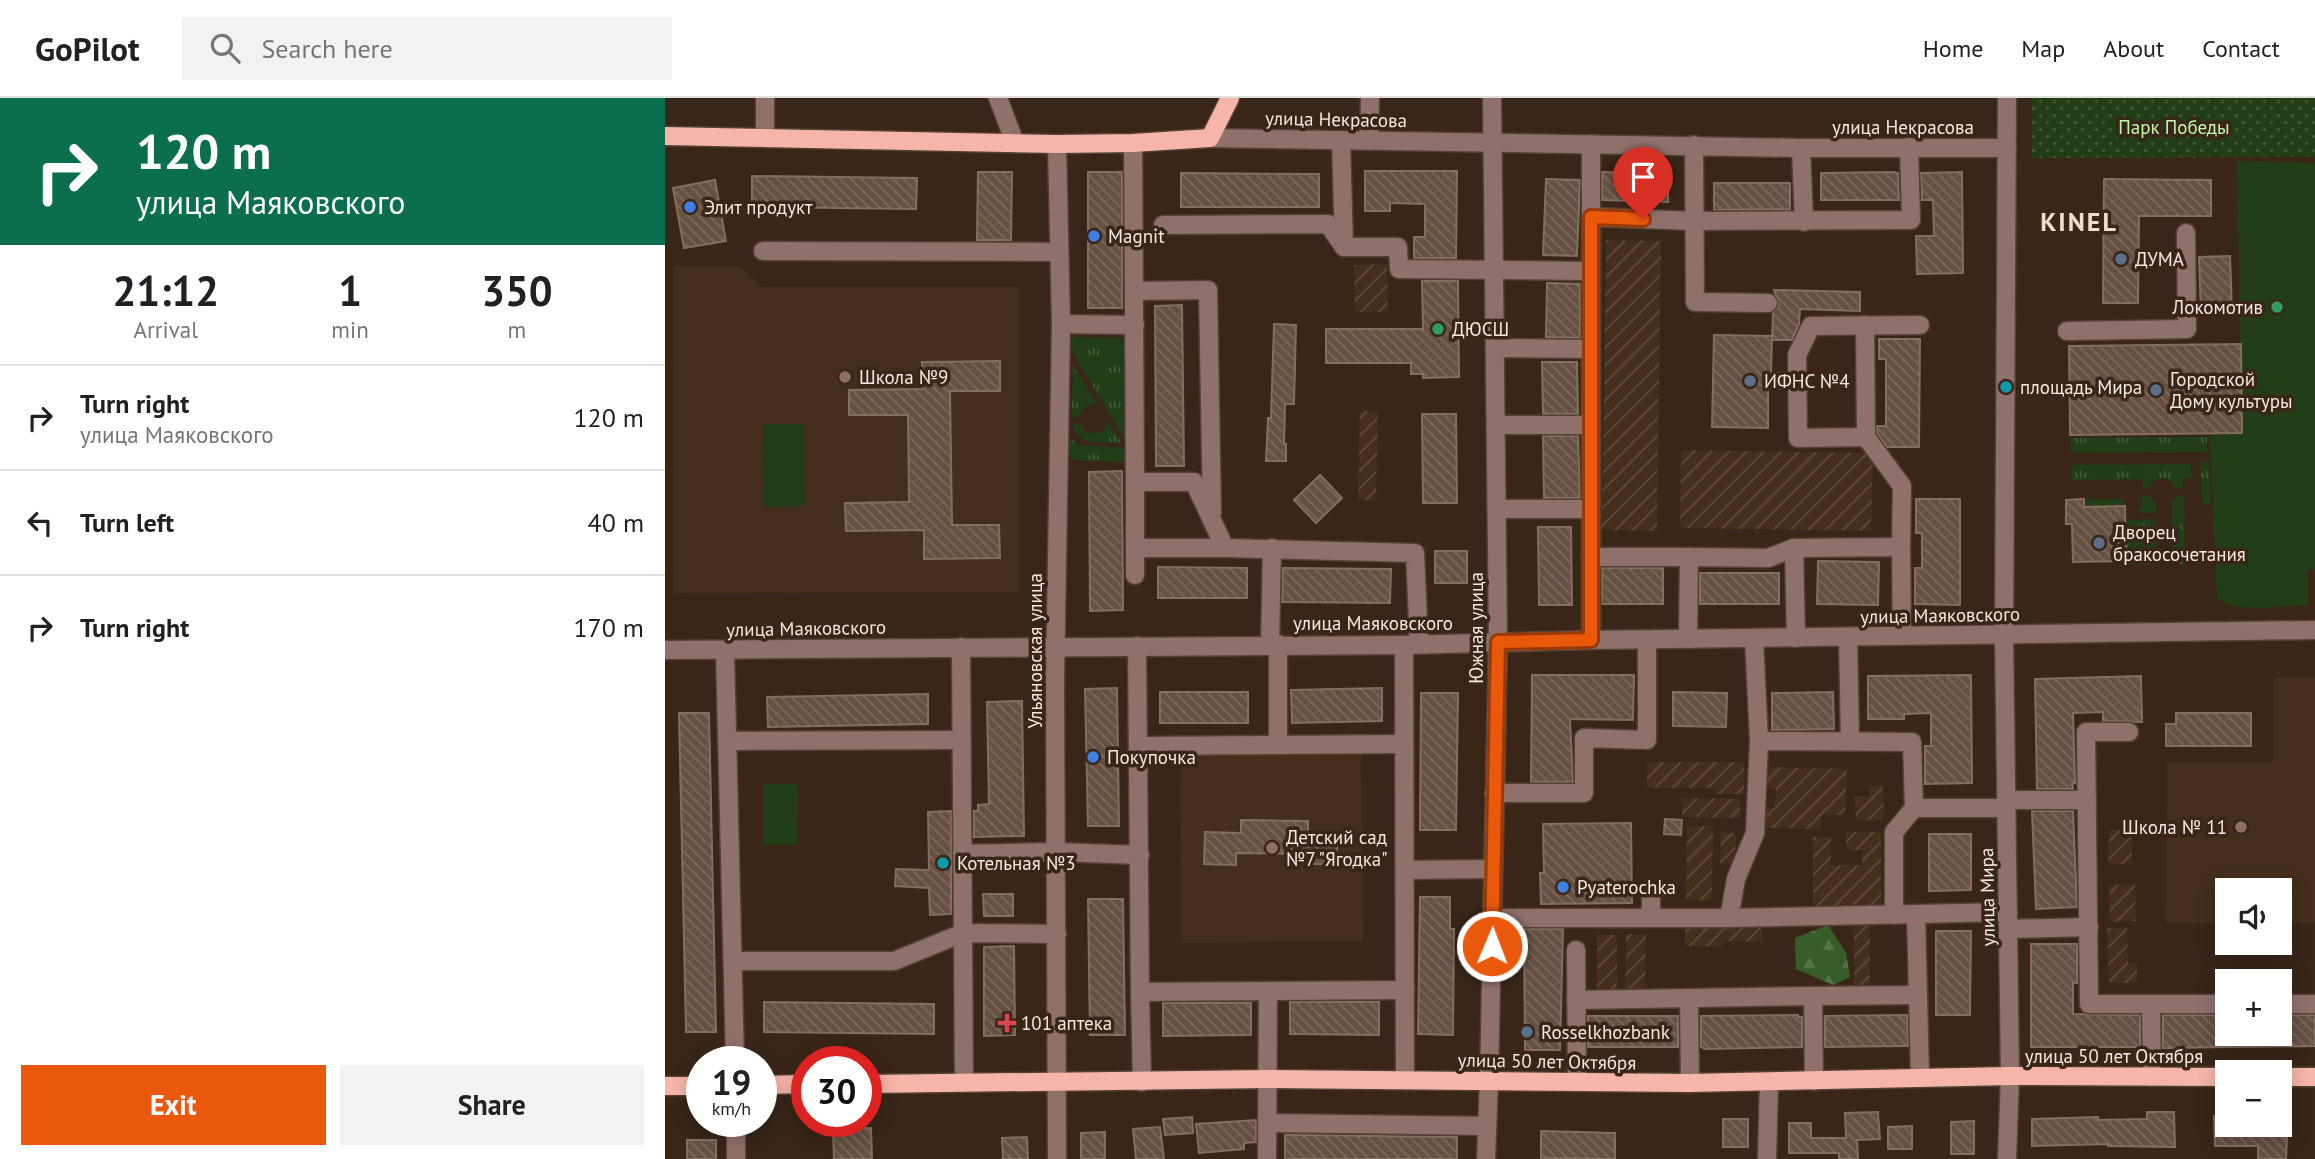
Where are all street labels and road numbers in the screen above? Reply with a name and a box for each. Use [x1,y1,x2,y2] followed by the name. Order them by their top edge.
[1265,106,1407,132] street label: улица Некрасова
[1832,115,1974,139] street label: улица Некрасова
[1464,572,1488,684] street label: Южная улица
[1023,573,1047,729] street label: Ульяновская улица
[1860,602,2020,628] street label: улица Маяковского
[1293,611,1453,635] street label: улица Маяковского
[726,615,886,641] street label: улица Маяковского
[1974,848,2000,946] street label: улица Мира
[2025,1044,2203,1068] street label: улица 50 лет Октября
[1457,1047,1637,1075] street label: улица 50 лет Октября

